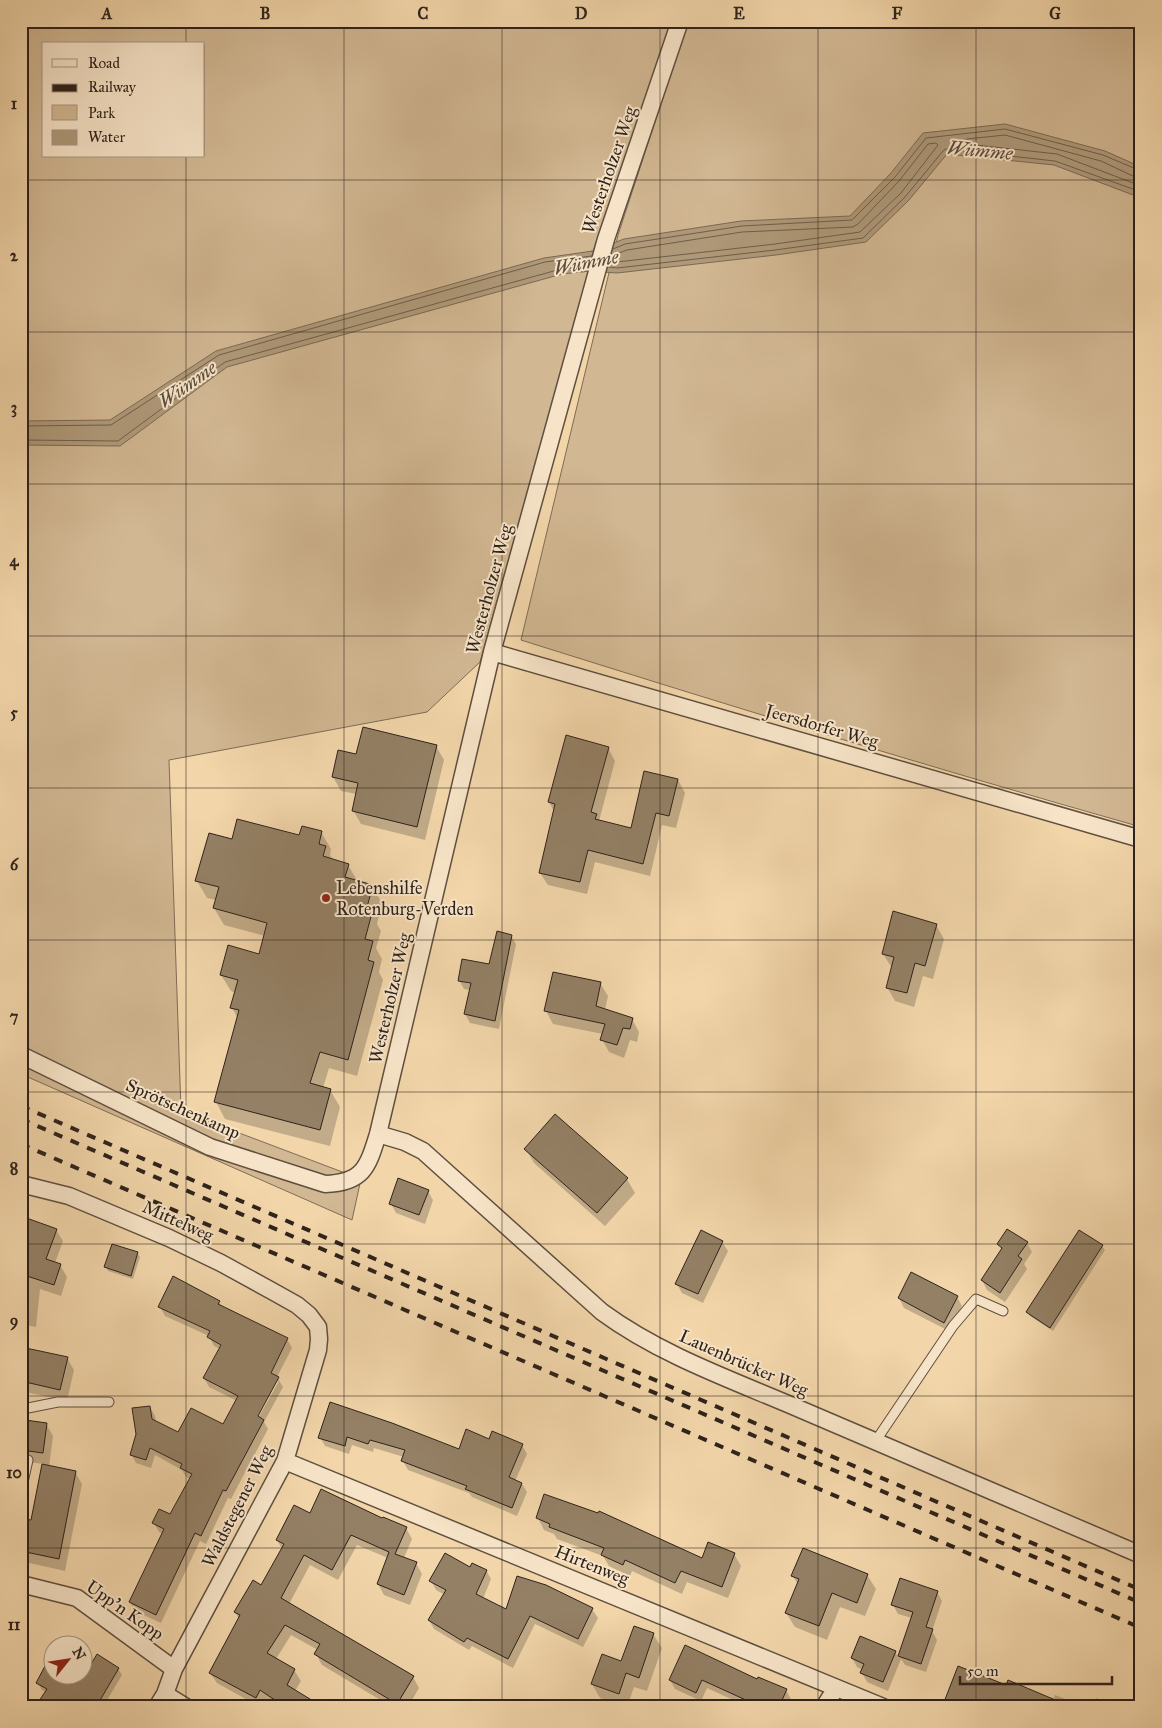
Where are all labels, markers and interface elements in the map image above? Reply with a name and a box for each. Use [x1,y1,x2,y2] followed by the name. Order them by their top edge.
[101,4,113,23] text: A
[260,4,270,23] text: B
[418,4,429,23] text: C
[575,4,588,23] text: D
[733,4,745,23] text: E
[892,4,903,23] text: F
[1049,4,1061,23] text: G
[42,42,205,158] legend
[88,54,120,72] text: Road
[88,78,137,96] text: Railway
[11,94,18,113] text: 1
[577,103,642,237] street label: Westerholzer Weg
[88,104,115,122] text: Park
[88,128,125,146] text: Water
[946,136,1015,165] water label: Wümme
[552,245,621,280] water label: Wümme
[10,246,19,265] text: 2
[154,356,221,413] water label: Wümme
[11,398,17,418] text: 3
[461,521,518,657] street label: Westerholzer Weg
[10,551,20,571] text: 4
[761,699,882,754] street label: Jeersdorfer Weg
[10,703,18,722] text: 5
[10,855,19,874] text: 6
[336,877,474,921] place label: Lebenshilfe Rotenburg-Verden
[320,892,332,904] marker: Lebenshilfe Rotenburg-Verden
[364,930,417,1066] street label: Westerholzer Weg
[10,1007,19,1026] text: 7
[122,1074,244,1144] street label: Sprötschenkamp
[10,1159,18,1178] text: 8
[138,1196,218,1248] street label: Mittelweg
[10,1311,18,1331] text: 9
[676,1325,812,1402] street label: Lauenbrücker Weg
[197,1441,278,1571] street label: Waldstegener Weg
[6,1463,22,1482] text: 10
[551,1540,633,1591] street label: Hirtenweg
[82,1575,168,1645] street label: Upp'n Kopp
[8,1615,21,1634] text: 11
[42,1636,92,1686] north arrow
[68,1644,89,1663] text: N
[960,1653,1112,1685] scale bar
[967,1662,999,1680] text: 50 m

